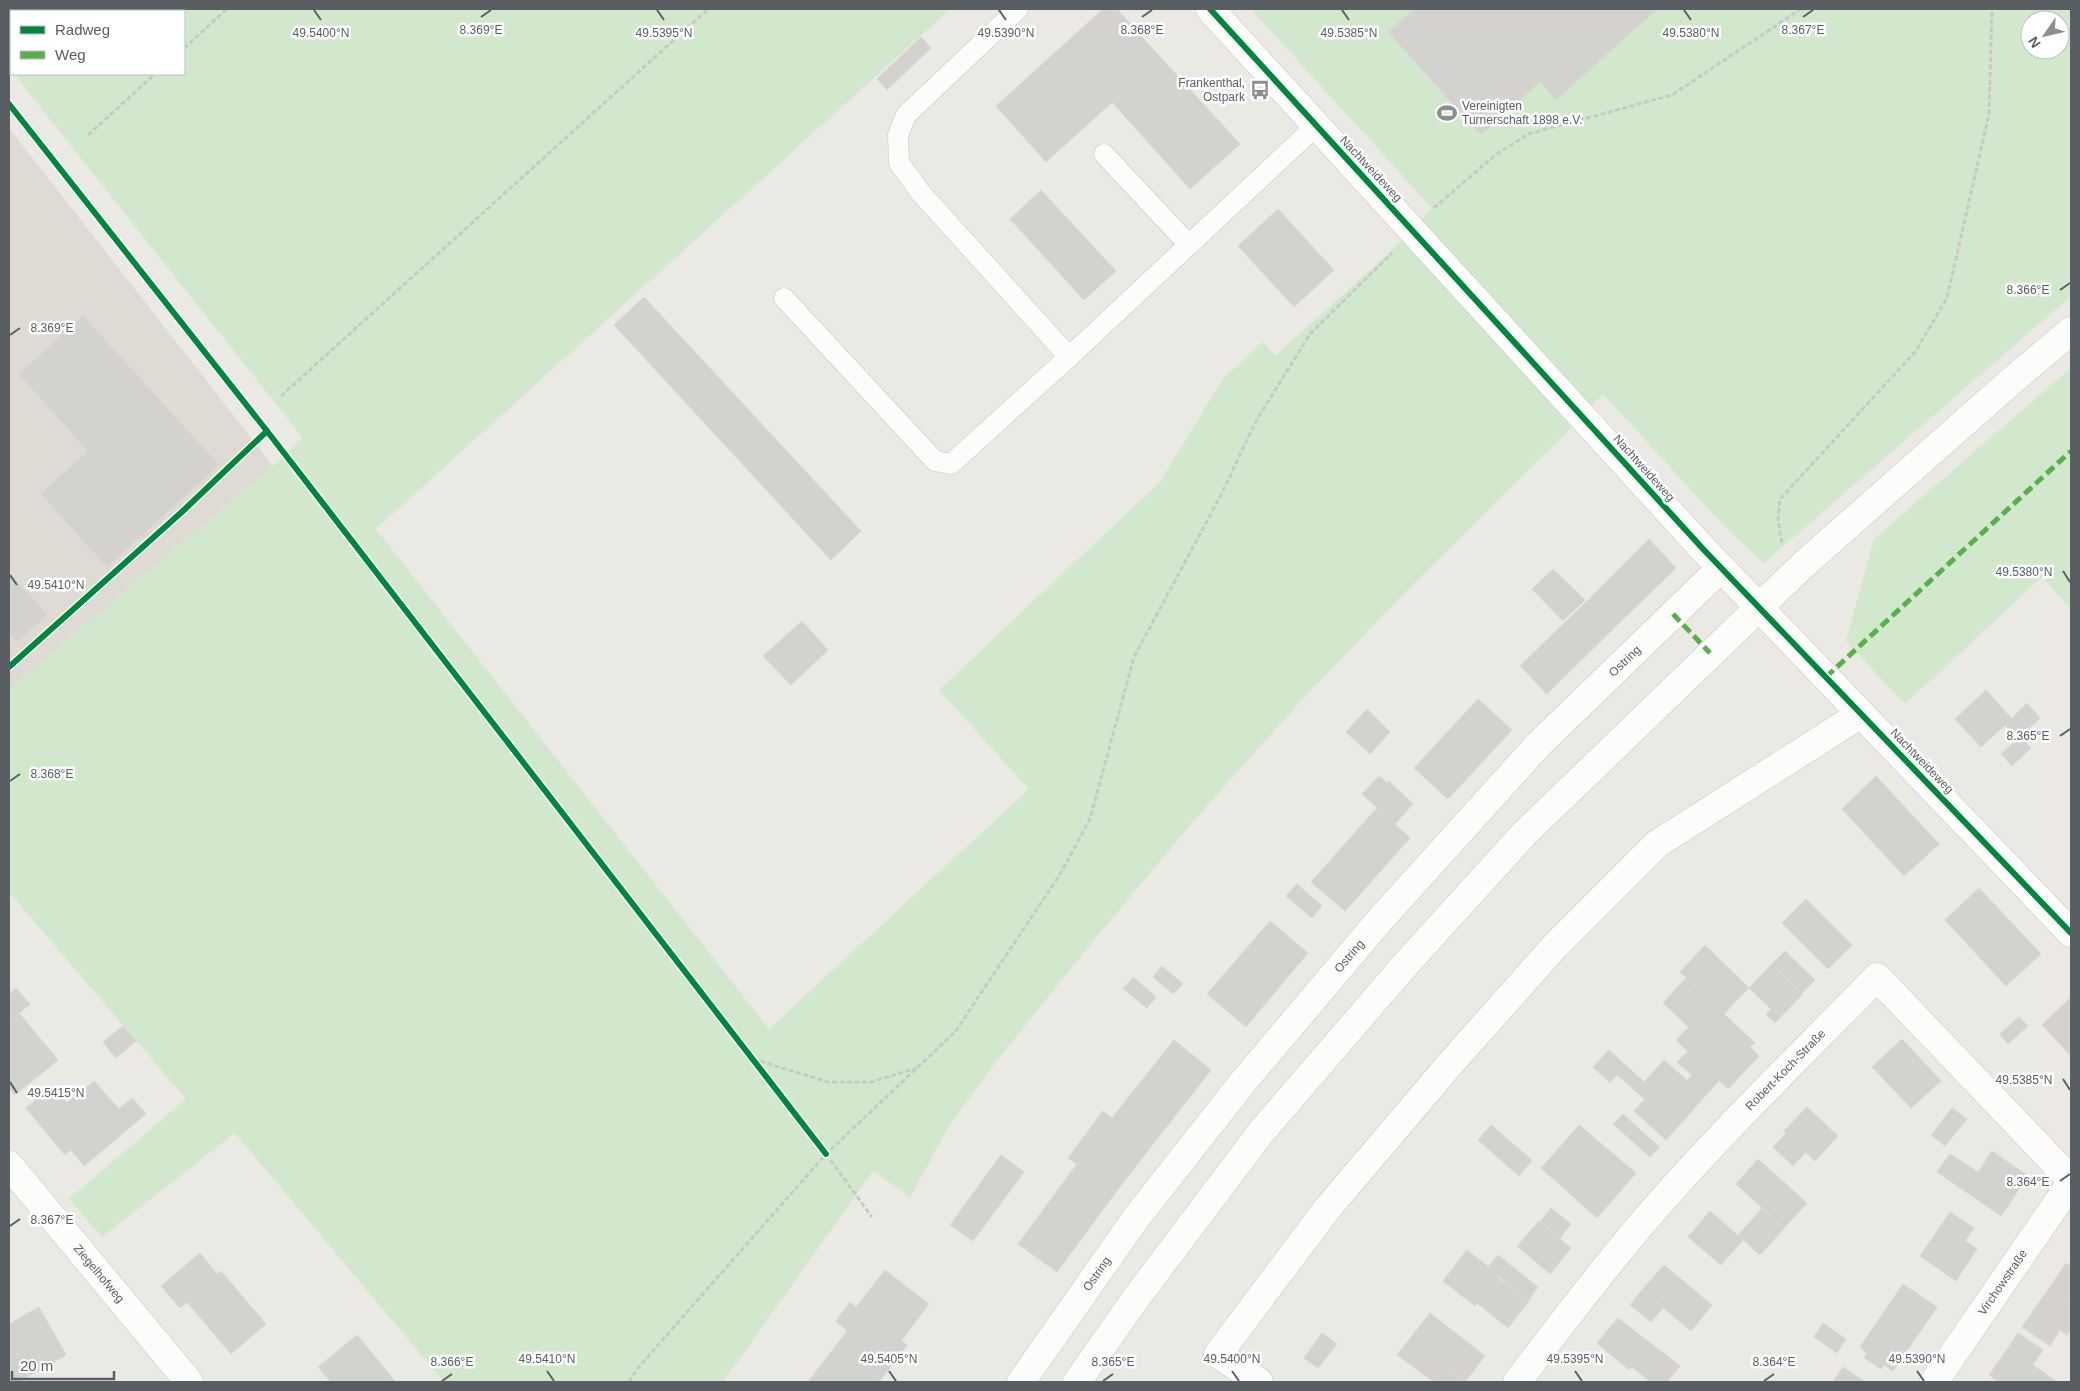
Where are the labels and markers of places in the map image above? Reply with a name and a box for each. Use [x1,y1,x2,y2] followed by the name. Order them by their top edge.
[1178,76,1246,104] place label: Frankenthal, Ostpark
[1249,79,1271,101] bus stop icon: Frankenthal, Ostpark
[1462,99,1583,127] place label: Vereinigten Turnerschaft 1898 e.V.
[1436,102,1458,124] sports icon: Vereinigten Turnerschaft 1898 e.V.

